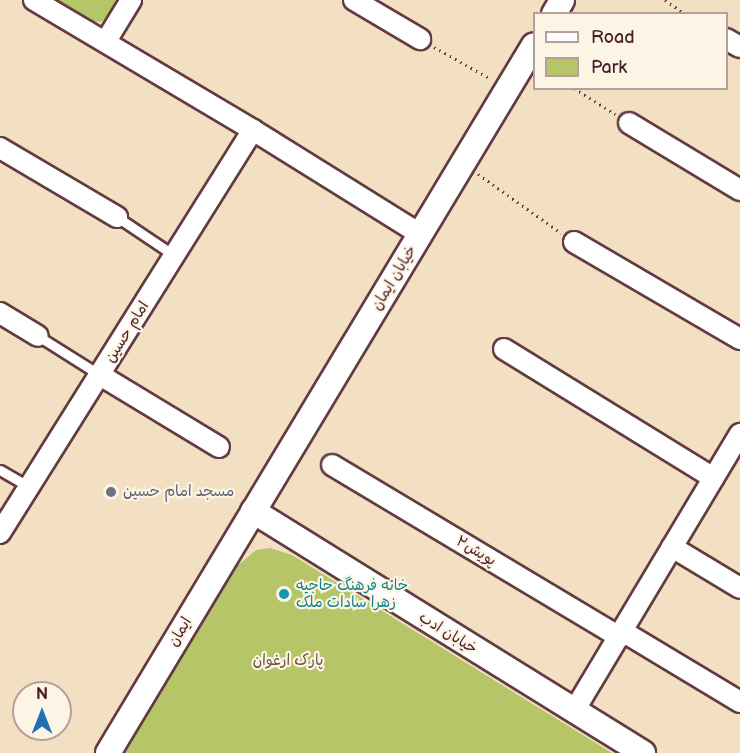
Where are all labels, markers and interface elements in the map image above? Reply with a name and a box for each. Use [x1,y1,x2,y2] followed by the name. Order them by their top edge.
[533,12,728,90] legend
[591,27,635,48] text: Road
[591,57,627,78] text: Park
[368,242,420,314] street label: خیابان ایمان
[101,298,153,366] street label: امام حسین
[123,483,234,501] place label: مسجد امام حسین
[104,485,118,499] marker: مسجد امام حسین
[453,532,499,570] street label: پویش۲
[296,576,408,611] place label: خانه فرهنگ حاجیه زهرا سادات ملک
[277,587,291,601] marker: خانه فرهنگ حاجیه زهرا سادات ملک
[416,608,480,658] street label: خیابان ادب
[164,614,196,650] street label: ایمان
[253,652,323,670] park label: پارک ارغوان
[12,681,72,741] north arrow
[36,685,48,704] text: N

